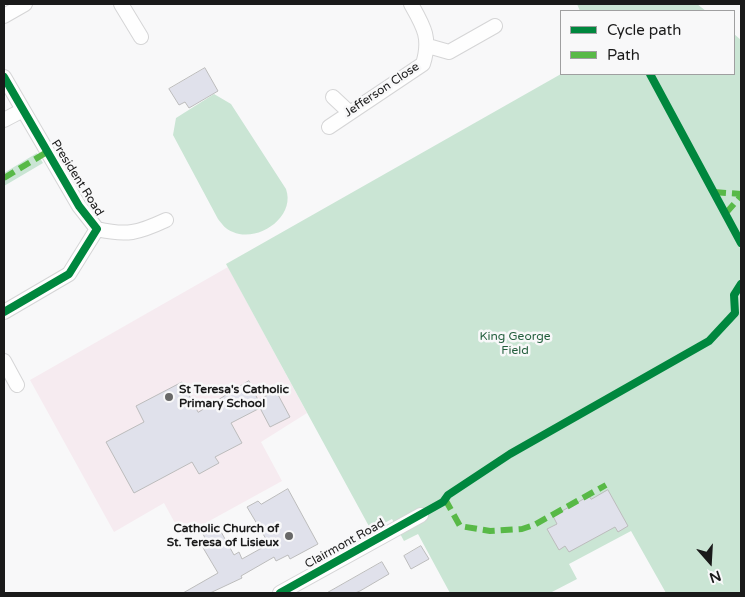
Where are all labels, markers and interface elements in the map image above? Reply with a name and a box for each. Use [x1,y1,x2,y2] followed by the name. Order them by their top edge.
[560,10,735,75] legend
[607,21,681,39] text: Cycle path
[607,46,640,64] text: Path
[342,60,422,120] street label: Jefferson Close
[48,137,106,219] street label: President Road
[480,330,550,358] park label: King George Field
[179,383,289,411] place label: St Teresa's Catholic Primary School
[163,391,175,403] marker: St Teresa's Catholic Primary School
[303,516,387,572] street label: Clairmont Road
[167,522,279,550] place label: Catholic Church of St. Teresa of Lisieux
[283,530,295,542] marker: Catholic Church of St. Teresa of Lisieux
[685,537,735,587] north arrow
[707,567,723,587] text: N

